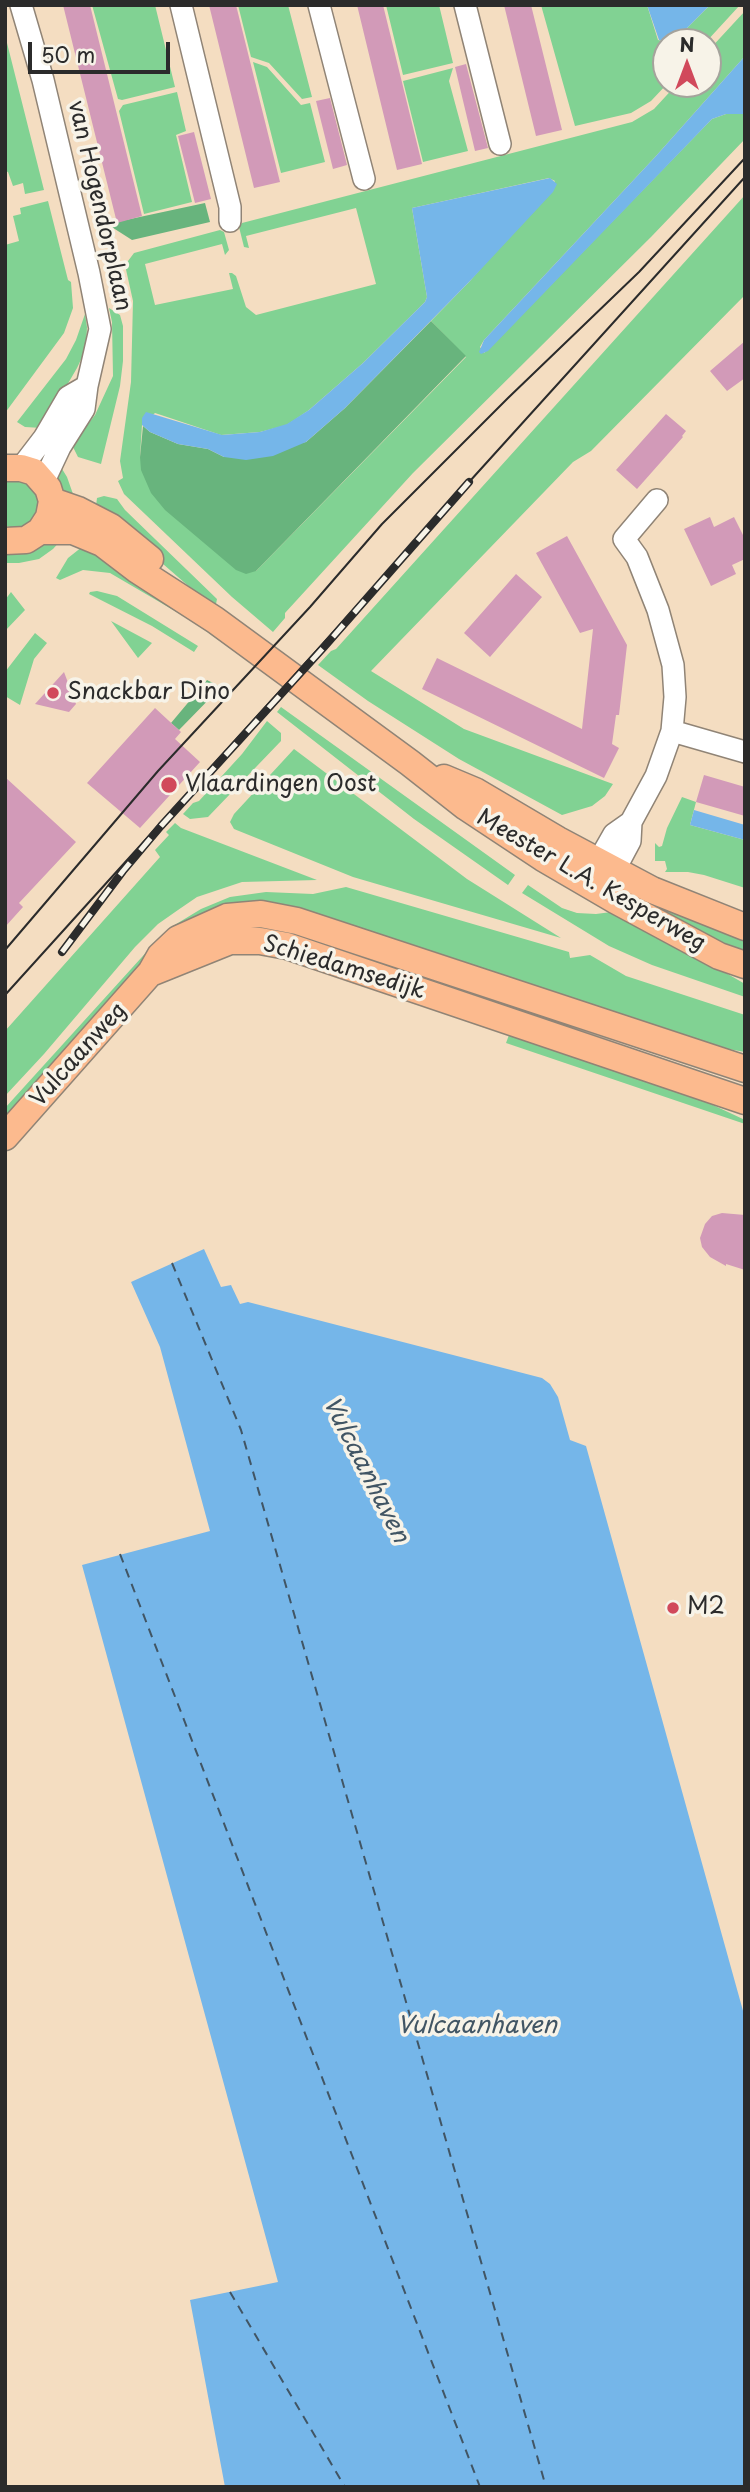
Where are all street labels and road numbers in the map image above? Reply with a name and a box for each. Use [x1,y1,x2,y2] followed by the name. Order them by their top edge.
[61,98,137,314] street label: van Hogendorplaan
[471,804,711,958] street label: Meester L.A. Kesperweg
[260,930,428,1006] street label: Schiedamsedijk
[25,997,133,1113] street label: Vulcaanweg

